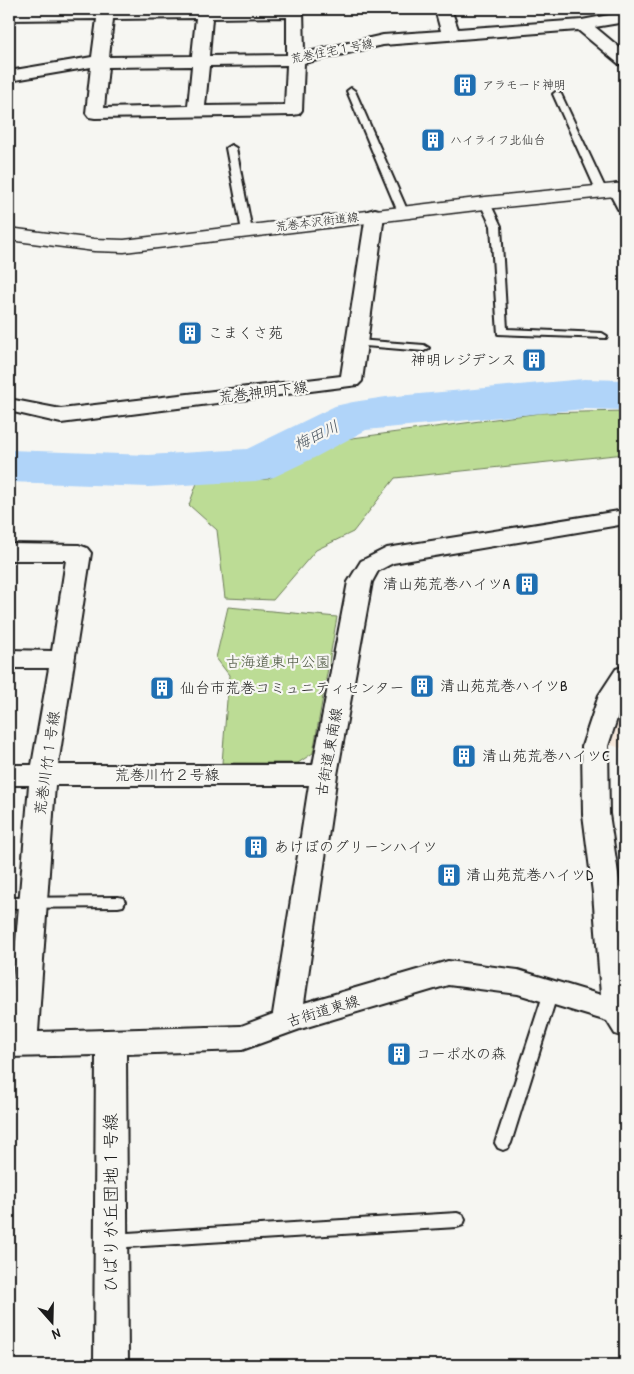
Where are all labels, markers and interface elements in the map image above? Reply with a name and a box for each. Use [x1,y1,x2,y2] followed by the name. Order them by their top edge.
[289,34,375,67] street label: 荒巻住宅１号線
[452,72,478,98] building icon: アラモード神明
[482,76,566,93] place label: アラモード神明
[420,127,446,153] building icon: ハイライフ北仙台
[450,131,546,148] place label: ハイライフ北仙台
[274,208,360,235] street label: 荒巻本沢街道線
[177,320,203,346] building icon: こまくさ苑
[208,322,283,343] place label: こまくさ苑
[521,347,547,373] building icon: 神明レジデンス
[411,349,516,370] place label: 神明レジデンス
[217,376,309,407] street label: 荒巻神明下線
[290,415,342,455] water label: 梅田川
[514,571,540,597] building icon: 清山苑荒巻ハイツA
[383,573,511,594] place label: 清山苑荒巻ハイツA
[225,651,331,672] park label: 古海道東中公園
[409,673,435,699] building icon: 清山苑荒巻ハイツB
[149,675,175,701] building icon: 仙台市荒巻コミュニティセンター
[440,675,568,696] place label: 清山苑荒巻ハイツB
[180,677,404,698] place label: 仙台市荒巻コミュニティセンター
[310,706,347,798] street label: 古街道東南線
[29,709,64,816] street label: 荒巻川竹１号線
[451,743,477,769] building icon: 清山苑荒巻ハイツC
[482,745,610,766] place label: 清山苑荒巻ハイツC
[114,764,220,785] street label: 荒巻川竹２号線
[243,834,269,860] building icon: あけぼのグリーンハイツ
[274,836,438,857] place label: あけぼのグリーンハイツ
[436,862,462,888] building icon: 清山苑荒巻ハイツD
[466,864,594,885] place label: 清山苑荒巻ハイツD
[284,990,362,1032] street label: 古街道東線
[386,1041,412,1067] building icon: コーポ水の森
[416,1043,506,1064] place label: コーポ水の森
[98,1113,123,1293] street label: ひばりが丘団地１号線
[28,1296,78,1346] north arrow
[49,1324,63,1345] text: N

